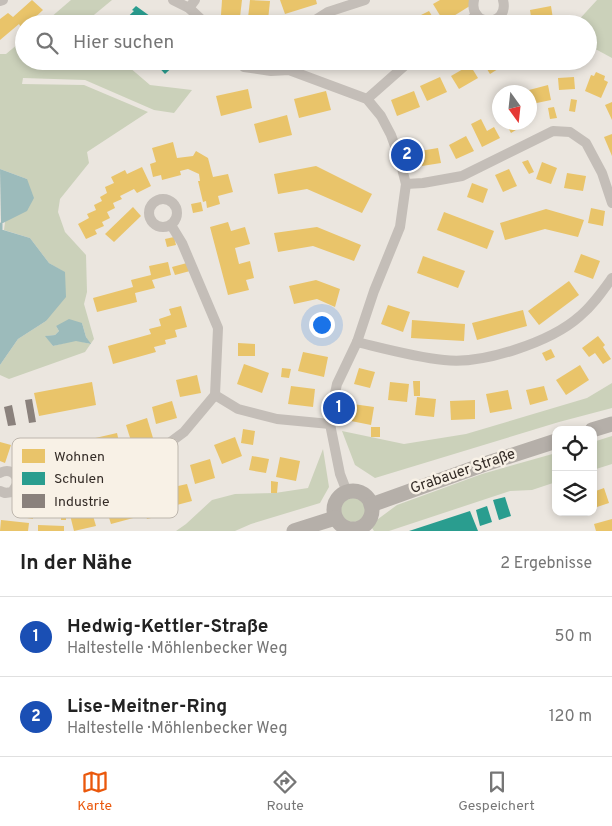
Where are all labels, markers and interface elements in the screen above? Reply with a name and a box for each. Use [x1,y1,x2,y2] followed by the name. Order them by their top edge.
[15,15,597,70] search box
[33,29,61,57] icon: search
[73,31,174,55] text: Hier suchen
[492,85,537,130] north arrow
[391,136,423,174] pin: 2
[309,312,335,338] your location
[323,389,355,427] pin: 1
[552,426,597,516] map controls
[552,426,597,471] button: locate
[12,438,178,518] legend
[408,445,518,499] street label: Grabauer Straße
[54,449,105,466] text: Wohnen
[54,471,104,488] text: Schulen
[552,471,597,516] button: layers
[54,494,109,511] text: Industrie
[20,550,132,577] text: In der Nähe
[500,554,592,574] text: 2 Ergebnisse
[67,615,268,639] text: Hedwig-Kettler-Straße
[33,627,39,647] text: 1
[555,627,592,647] text: 50 m
[67,639,287,659] text: Haltestelle · Möhlenbecker Weg
[67,695,227,719] text: Lise-Meitner-Ring
[31,707,41,727] text: 2
[549,707,592,727] text: 120 m
[67,719,287,739] text: Haltestelle · Möhlenbecker Weg
[77,768,112,815] tab: Karte
[267,768,304,815] tab: Route
[458,768,535,815] tab: Gespeichert

